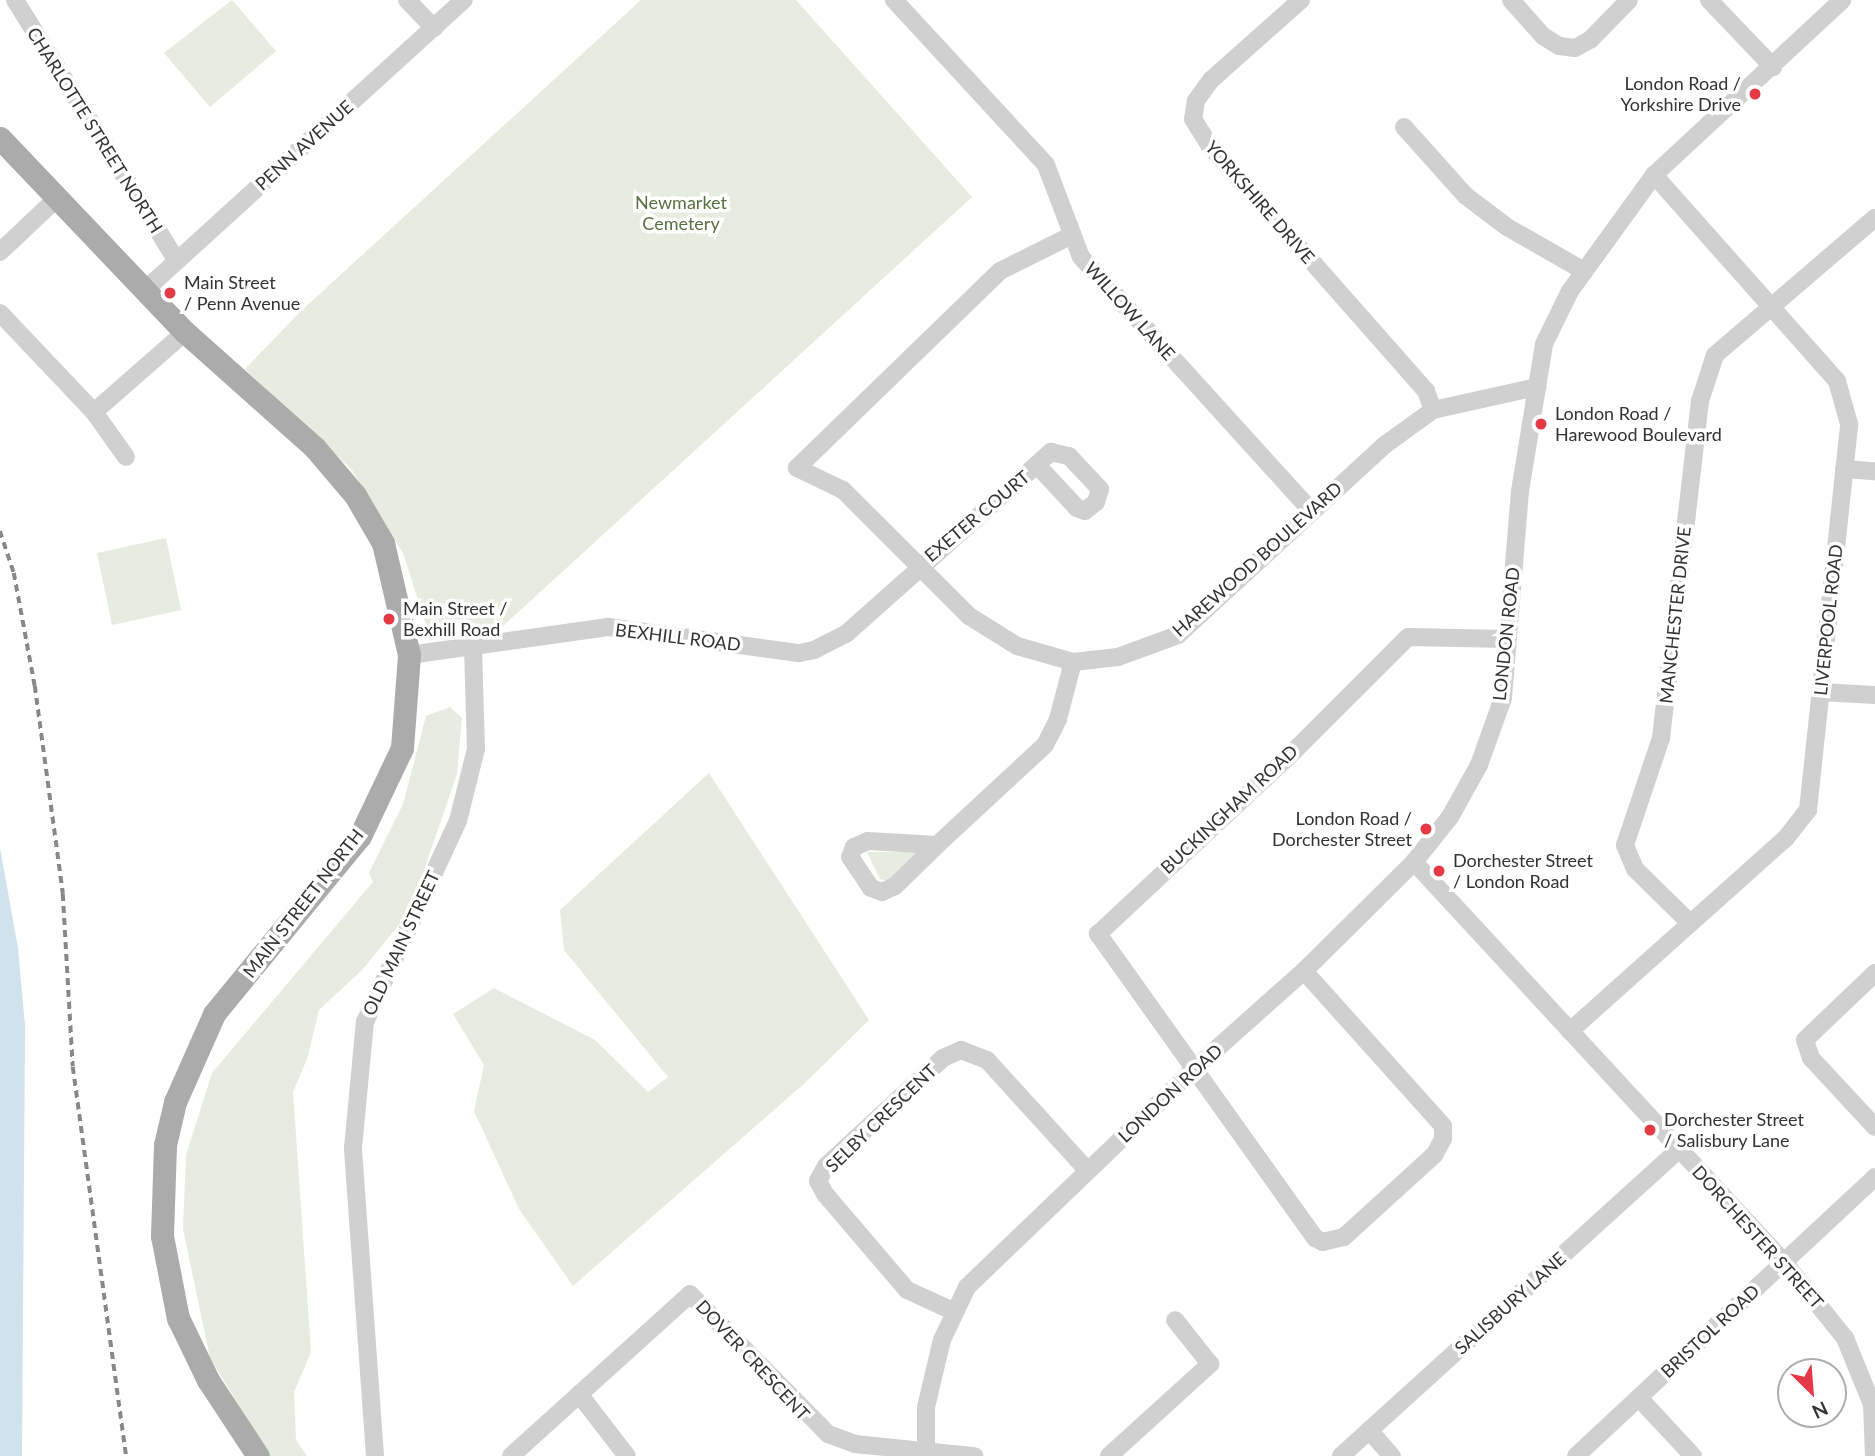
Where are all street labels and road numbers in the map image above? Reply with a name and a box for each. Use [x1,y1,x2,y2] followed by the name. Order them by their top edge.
[23,23,167,237] street label: CHARLOTTE STREET NORTH
[251,95,357,195] street label: PENN AVENUE
[1201,136,1319,268] street label: YORKSHIRE DRIVE
[1080,257,1180,365] street label: WILLOW LANE
[920,466,1034,566] street label: EXETER COURT
[1168,477,1346,641] street label: HAREWOOD BOULEVARD
[1655,525,1695,705] street label: MANCHESTER DRIVE
[1809,543,1847,697] street label: LIVERPOOL ROAD
[1488,566,1524,702] street label: LONDON ROAD
[614,619,742,655] street label: BEXHILL ROAD
[1156,740,1302,878] street label: BUCKINGHAM ROAD
[238,824,368,982] street label: MAIN STREET NORTH
[358,867,444,1019] street label: OLD MAIN STREET
[1114,1039,1226,1147] street label: LONDON ROAD
[821,1059,941,1177] street label: SELBY CRESCENT
[1688,1161,1828,1313] street label: DORCHESTER STREET
[1450,1247,1570,1359] street label: SALISBURY LANE
[1656,1280,1764,1382] street label: BRISTOL ROAD
[692,1295,814,1425] street label: DOVER CRESCENT

